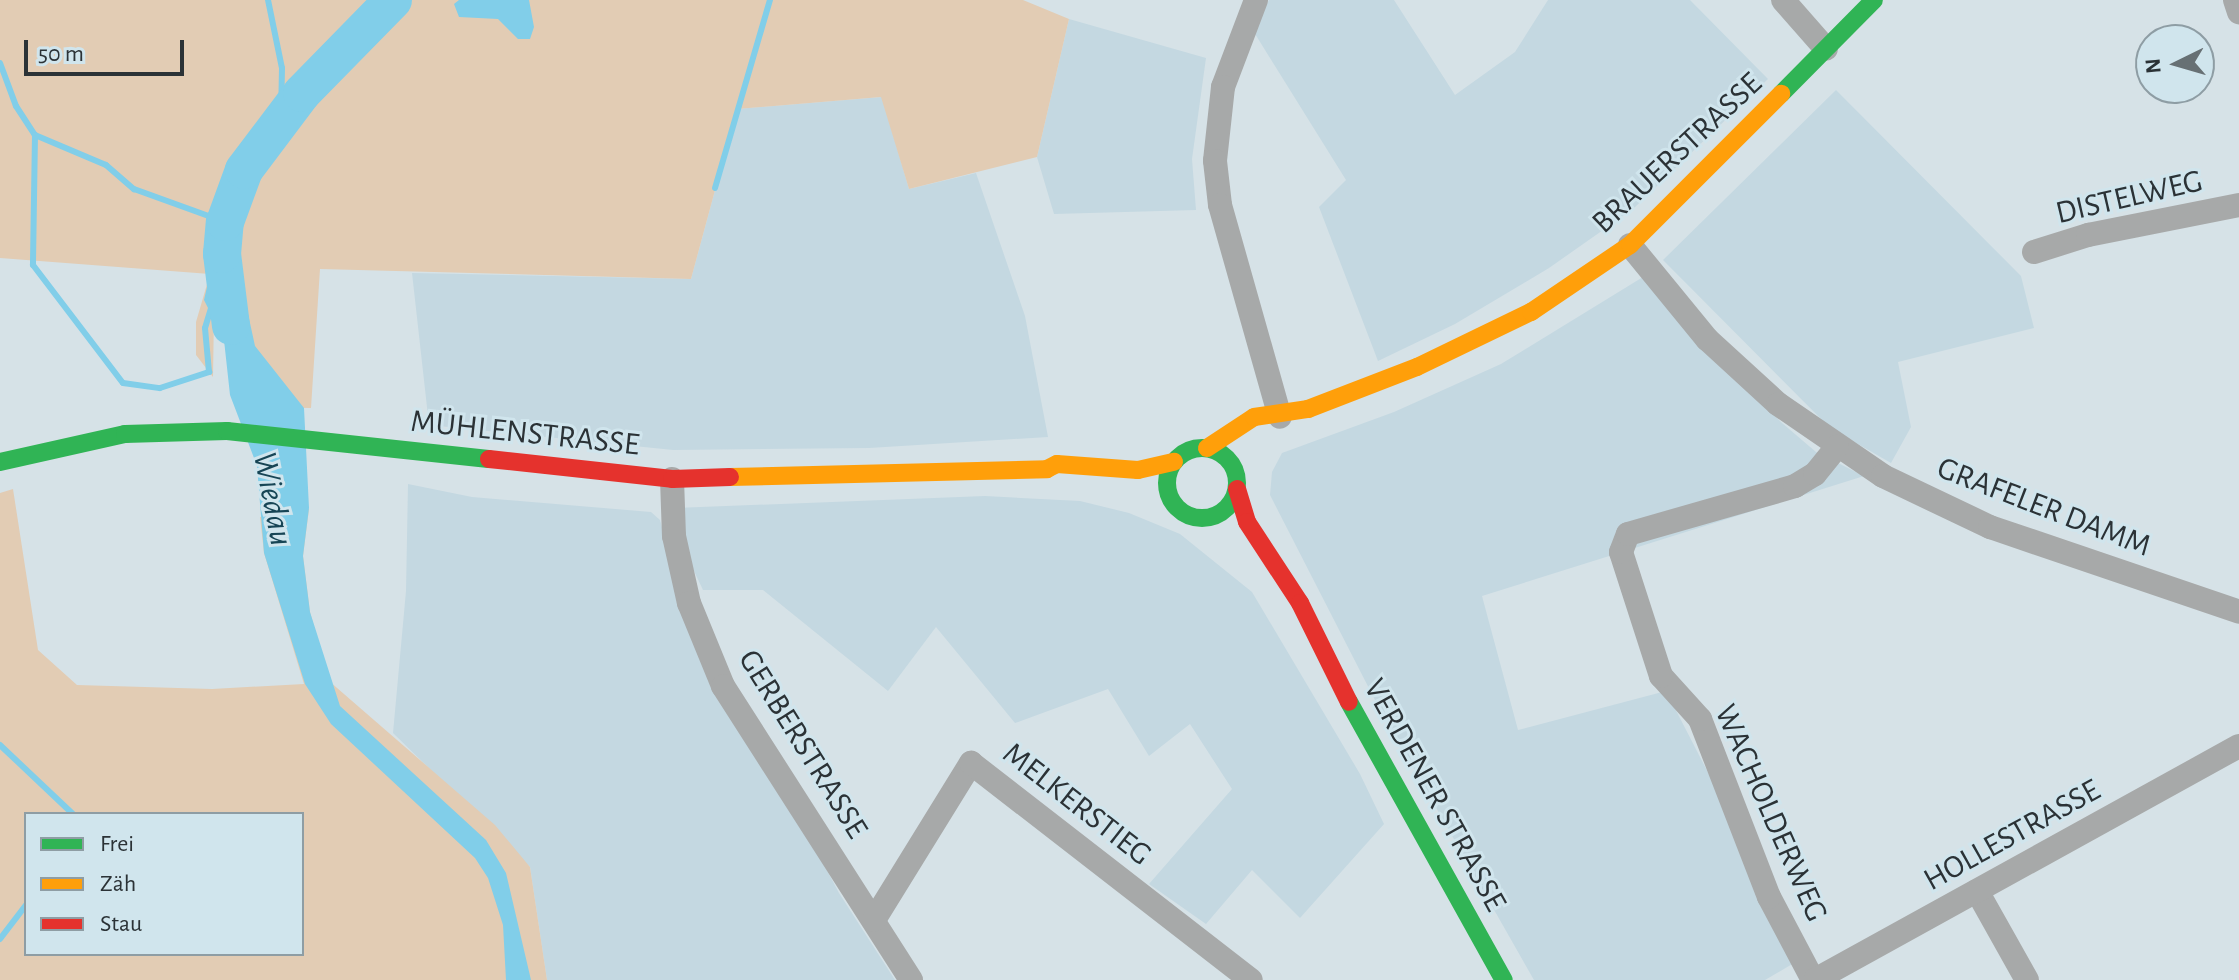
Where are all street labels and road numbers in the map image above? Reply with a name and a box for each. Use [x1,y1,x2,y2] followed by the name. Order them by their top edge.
[1584,65,1770,241] street label: BRAUERSTRASSE
[2052,161,2206,233] street label: DISTELWEG
[409,402,641,464] street label: MÜHLENSTRASSE
[1932,449,2156,565] street label: GRAFELER DAMM
[730,643,876,845] street label: GERBERSTRASSE
[1355,672,1515,918] street label: VERDENER STRASSE
[1706,699,1836,927] street label: WACHOLDERWEG
[995,734,1159,874] street label: MELKERSTIEG
[1917,771,2107,899] street label: HOLLESTRASSE

